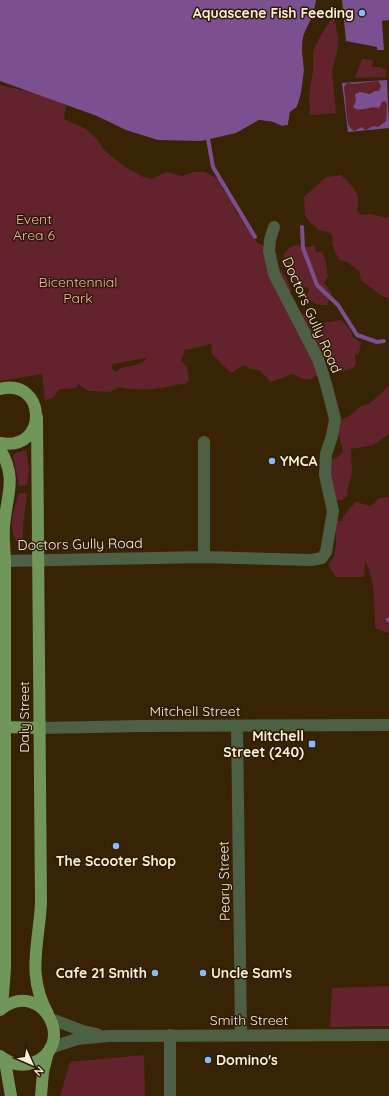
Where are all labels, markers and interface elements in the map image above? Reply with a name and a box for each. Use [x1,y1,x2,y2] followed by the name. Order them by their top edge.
[193,4,354,22] place label: Aquascene Fish Feeding
[357,8,367,18] marker: Aquascene Fish Feeding
[13,210,55,244] park label: Event Area 6
[278,254,346,376] street label: Doctors Gully Road
[39,273,117,307] park label: Bicentennial Park
[280,452,318,470] place label: YMCA
[267,456,277,466] marker: YMCA
[17,534,143,554] street label: Doctors Gully Road
[15,681,33,753] street label: Daly Street
[150,702,241,720] street label: Mitchell Street
[223,727,304,761] place label: Mitchell Street (240)
[307,739,317,749] marker: Mitchell Street (240)
[111,841,121,851] marker: The Scooter Shop
[214,841,234,921] street label: Peary Street
[56,852,176,870] place label: The Scooter Shop
[56,964,147,982] place label: Cafe 21 Smith
[211,964,292,982] place label: Uncle Sam's
[150,968,160,978] marker: Cafe 21 Smith
[198,968,208,978] marker: Uncle Sam's
[210,1011,288,1029] street label: Smith Street
[12,1044,52,1084] north arrow
[216,1051,278,1069] place label: Domino's
[203,1055,213,1065] marker: Domino's
[31,1063,47,1079] text: N

